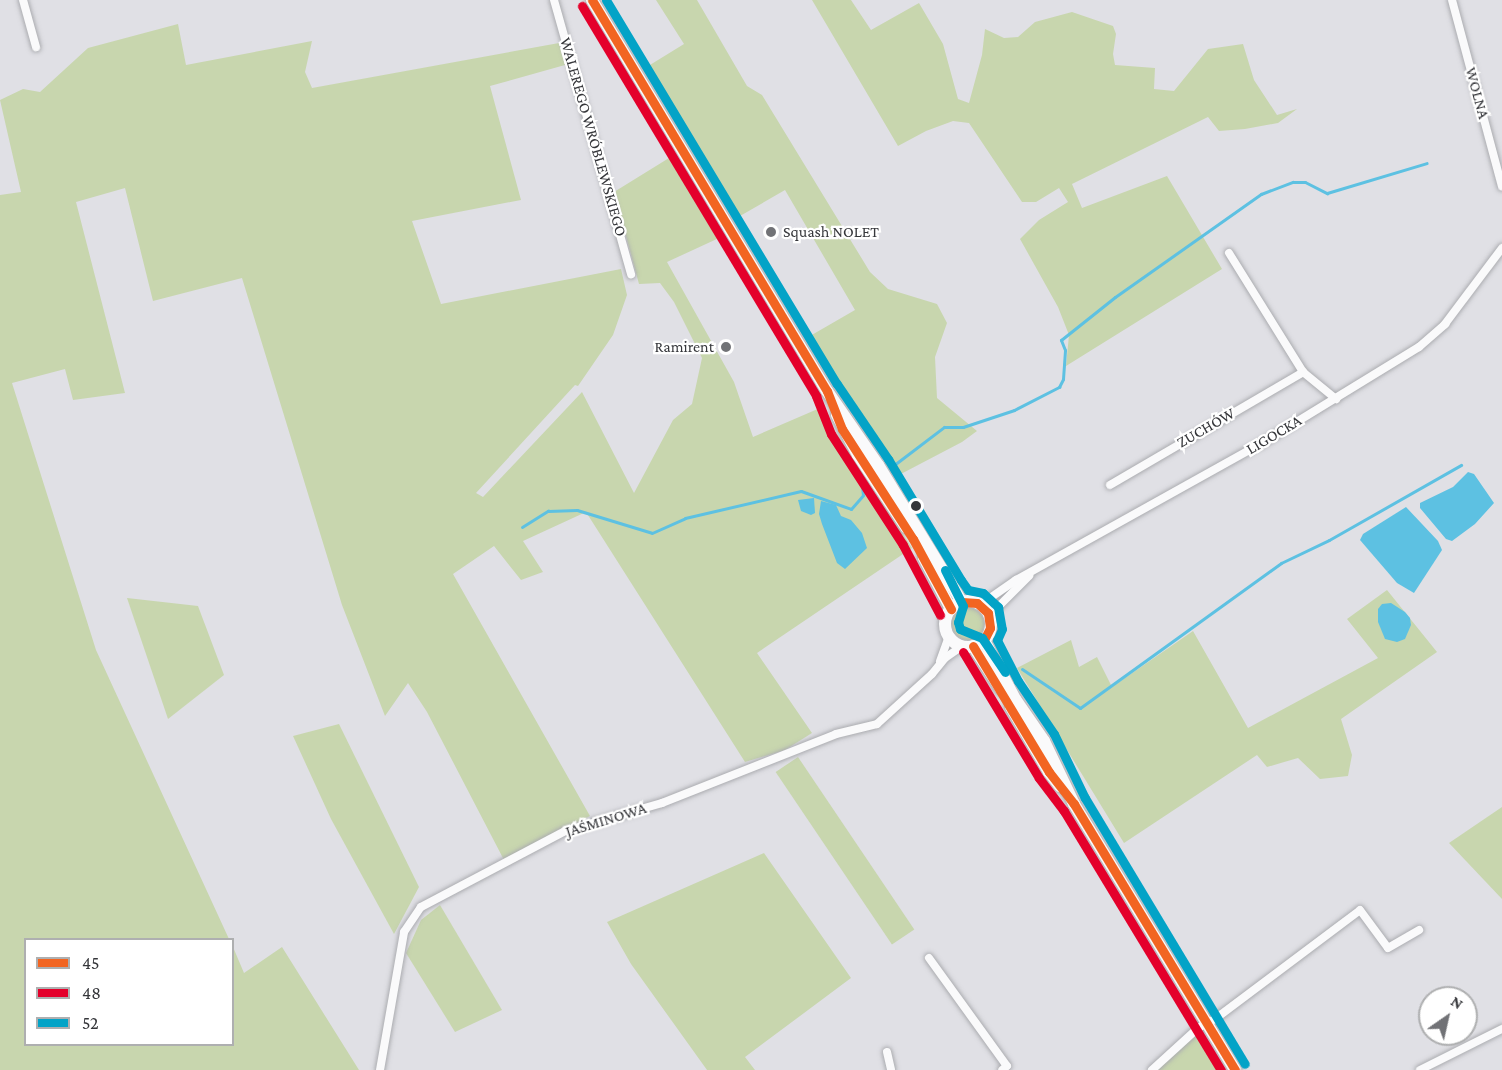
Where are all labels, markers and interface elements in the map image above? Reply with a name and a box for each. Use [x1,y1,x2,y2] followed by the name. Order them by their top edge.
[555,35,631,239] street label: WALEREGO WRÓBLEWSKIEGO
[1461,65,1493,121] street label: WOLNA
[783,222,879,242] place label: Squash NOLET
[764,225,778,239] marker: Squash NOLET
[655,337,714,357] place label: Ramirent
[719,340,733,354] marker: Ramirent
[1174,404,1238,452] street label: ZUCHÓW
[1243,411,1305,459] street label: LIGOCKA
[910,500,922,512] unlabelled marker
[563,799,649,841] street label: JAŚMINOWA
[24,938,234,1046] legend
[82,953,100,973] text: 45
[82,983,101,1003] text: 48
[1418,986,1478,1046] north arrow
[1448,992,1467,1012] text: N
[82,1013,99,1033] text: 52

